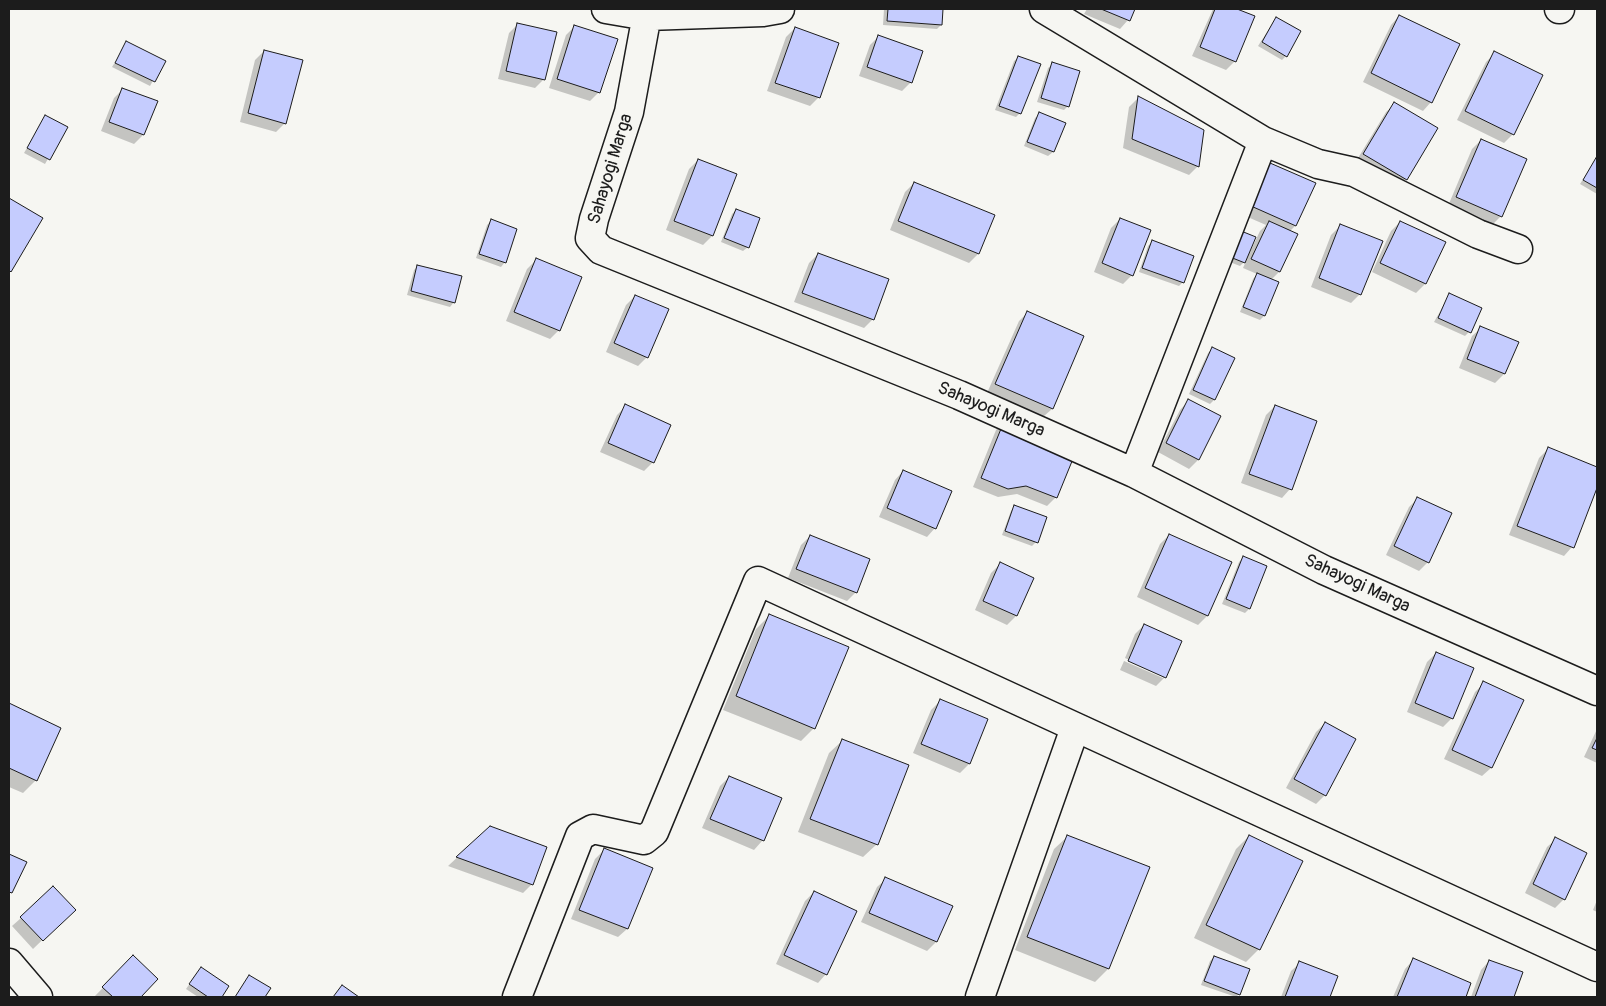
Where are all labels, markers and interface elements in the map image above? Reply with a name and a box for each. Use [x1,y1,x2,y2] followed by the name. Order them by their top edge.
[584,111,638,227] street label: Sahayogi Marga
[934,378,1048,442] street label: Sahayogi Marga
[1301,550,1413,618] street label: Sahayogi Marga

